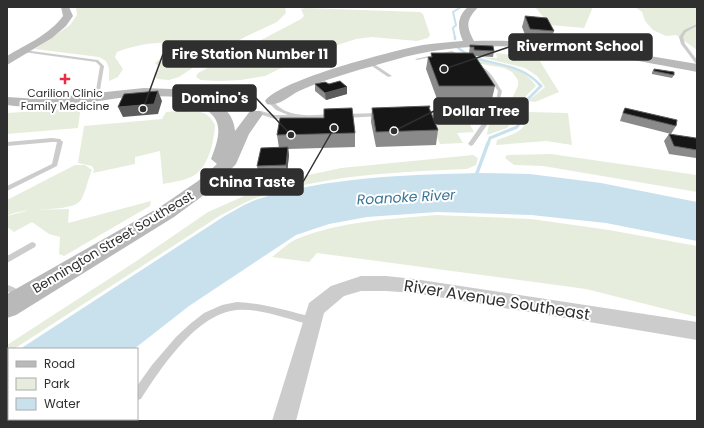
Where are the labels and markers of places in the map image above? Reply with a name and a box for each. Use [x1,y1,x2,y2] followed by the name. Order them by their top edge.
[509,34,652,60] callout: Rivermont School
[163,41,336,67] callout: Fire Station Number 11
[59,73,71,85] marker: Carilion Clinic Family Medicine
[21,85,109,114] place label: Carilion Clinic Family Medicine
[173,85,256,111] callout: Domino's
[434,98,528,124] callout: Dollar Tree
[201,169,303,195] callout: China Taste

